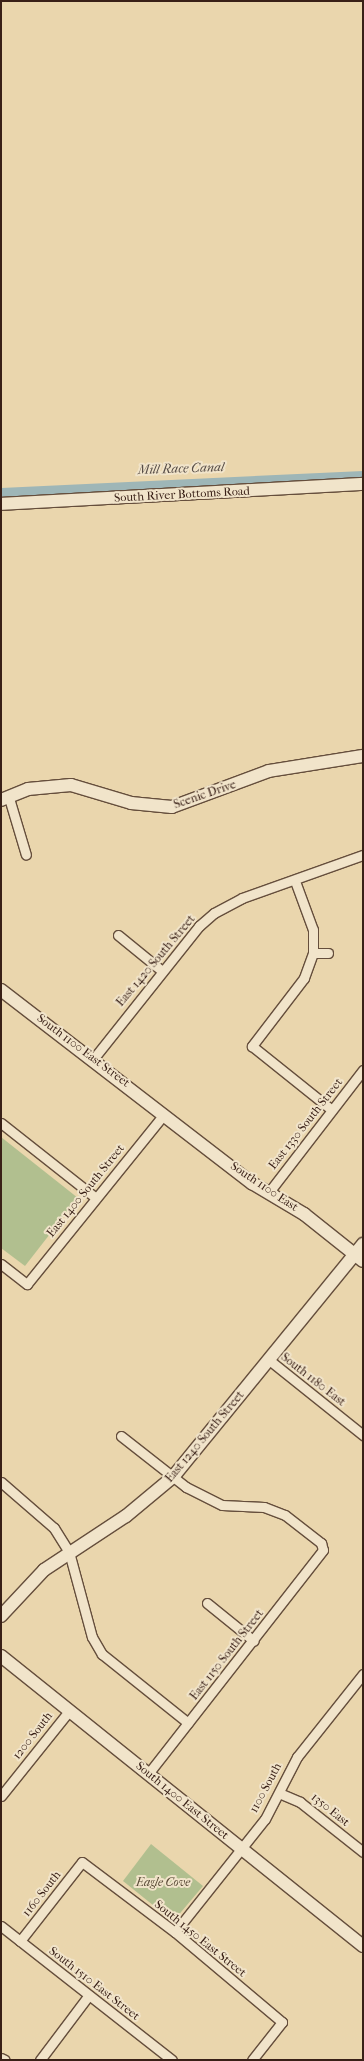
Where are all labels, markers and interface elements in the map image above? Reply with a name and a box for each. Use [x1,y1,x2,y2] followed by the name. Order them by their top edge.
[138,460,224,478] water label: Mill Race Canal
[114,484,250,506] street label: South River Bottoms Road
[172,778,238,812] street label: Scenic Drive
[113,912,199,1010] street label: East 1420 South Street
[34,1011,132,1091] street label: South 1100 East Street
[266,1076,346,1172] street label: East 1330 South Street
[44,1142,128,1240] street label: East 1400 South Street
[227,1159,301,1215] street label: South 1100 East
[278,1350,348,1410] street label: South 1180 East
[162,1388,248,1486] street label: East 1240 South Street
[187,1607,267,1703] street label: East 1150 South Street
[10,1709,56,1763] street label: 1200 South
[133,1759,231,1843] street label: South 1400 East Street
[247,1761,285,1815] street label: 1100 South
[308,1790,352,1830] street label: 1350 East
[20,1868,64,1920] street label: 1160 South
[136,1876,190,1890] park label: Eagle Cove
[151,1898,249,1980] street label: South 1450 East Street
[46,1944,142,2024] street label: South 1510 East Street

